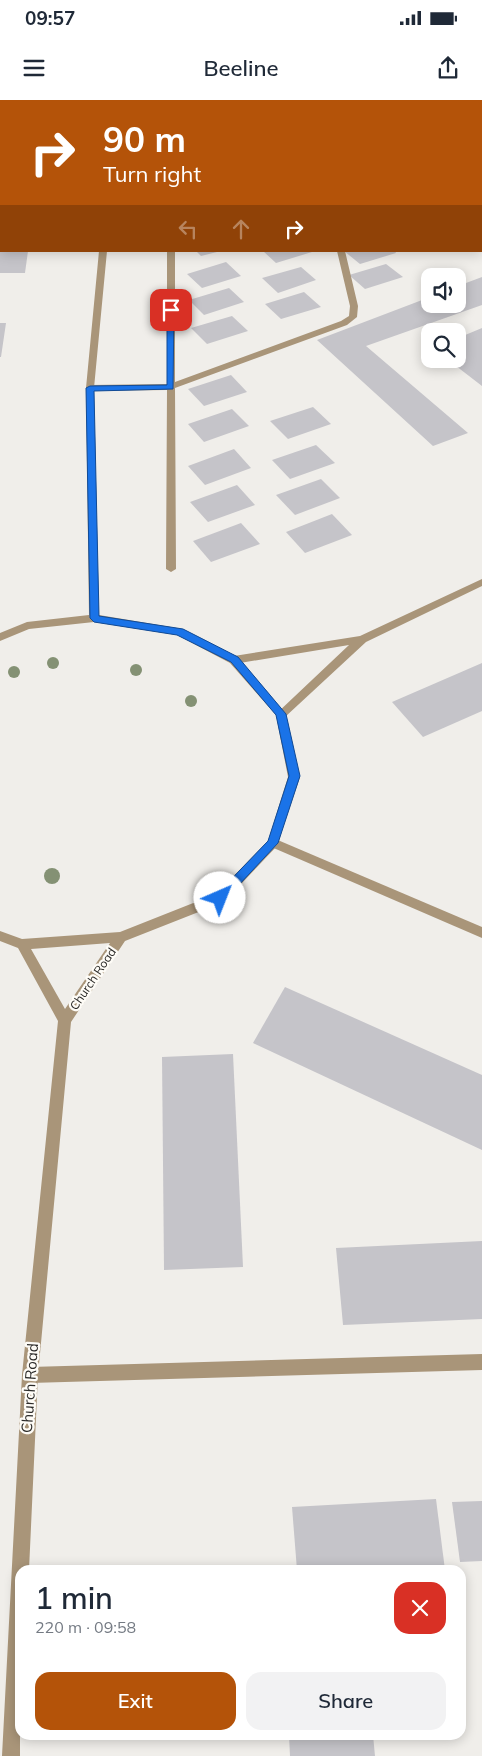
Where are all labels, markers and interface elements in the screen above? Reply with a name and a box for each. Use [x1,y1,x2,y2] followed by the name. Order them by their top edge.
[25,6,75,30] text: 09:57
[20,54,48,82] icon: menu
[203,54,279,82] text: Beeline
[434,54,462,82] icon: share
[103,117,186,161] text: 90 m
[20,120,85,185] icon: right
[103,160,201,188] text: Turn right
[174,215,202,243] icon: left
[227,215,255,243] icon: ahead
[280,215,308,243] icon: right
[421,268,466,368] map controls
[421,268,466,313] button: sound
[150,289,192,331] pin
[157,296,185,324] icon: arrive
[421,323,466,368] button: search
[193,871,245,923] position arrow
[66,945,119,1013] street label: Church Road
[17,1342,42,1434] street label: Church Road
[35,1579,113,1617] text: 1 min
[394,1582,446,1634] button: close
[35,1617,136,1637] text: 220 m · 09:58
[35,1672,236,1730] button: Exit
[246,1672,446,1730] button: Share

